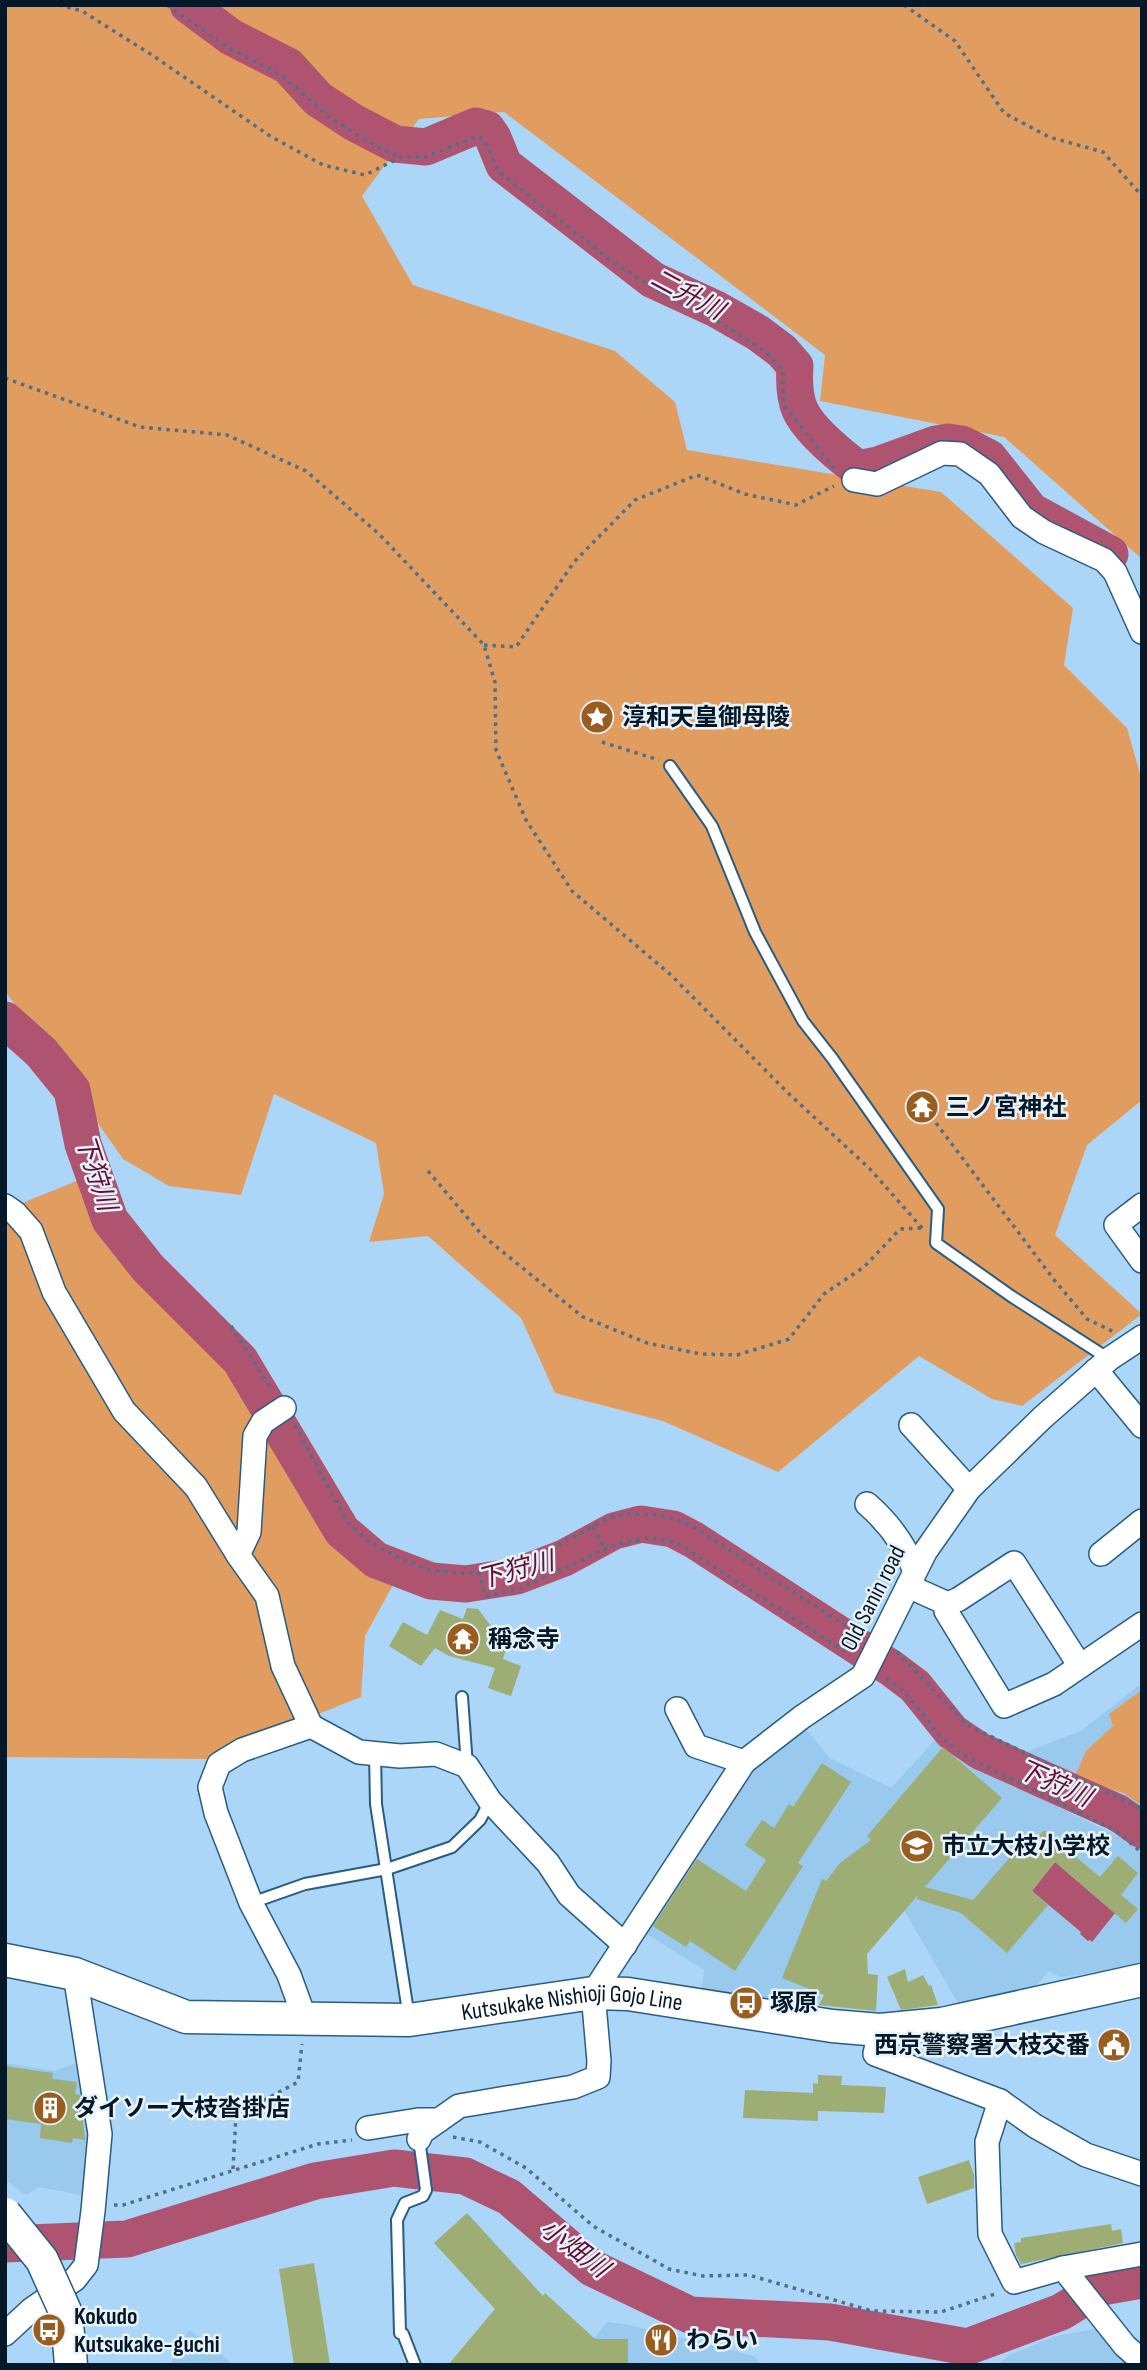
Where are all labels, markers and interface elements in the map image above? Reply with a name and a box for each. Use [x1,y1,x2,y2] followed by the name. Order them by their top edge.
[645,263,731,328] water label: 二升川
[578,698,616,736] place icon: 淳和天皇御母陵
[622,703,790,732] place label: 淳和天皇御母陵
[903,1088,941,1126] temple icon: 三ノ宮神社
[946,1093,1066,1122] place label: 三ノ宮神社
[68,1131,123,1218] water label: 下狩川
[834,1541,912,1655] street label: Old Sanin road
[474,1545,561,1596] water label: 下狩川
[444,1620,482,1658] temple icon: 稱念寺
[488,1625,560,1654] place label: 稱念寺
[1012,1754,1099,1815] water label: 下狩川
[898,1827,936,1865] school or university icon: 市立大枝小学校
[942,1832,1110,1861] place label: 市立大枝小学校
[459,1978,685,2027] street label: Kutsukake Nishioji Gojo Line
[727,1984,765,2022] bus stop icon: 塚原
[770,1989,818,2018] place label: 塚原
[1095,2026,1133,2064] public building icon: 西京警察署大枝交番
[874,2031,1090,2060] place label: 西京警察署大枝交番
[31,2089,69,2127] building icon: ダイソー大枝沓掛店
[74,2094,290,2123] place label: ダイソー大枝沓掛店
[534,2213,617,2287] water label: 小畑川
[74,2302,220,2359] place label: Kokudo Kutsukake-guchi
[30,2311,68,2349] bus stop icon: Kokudo Kutsukake-guchi
[642,2321,680,2359] restaurant icon: わらい
[686,2326,758,2355] place label: わらい

